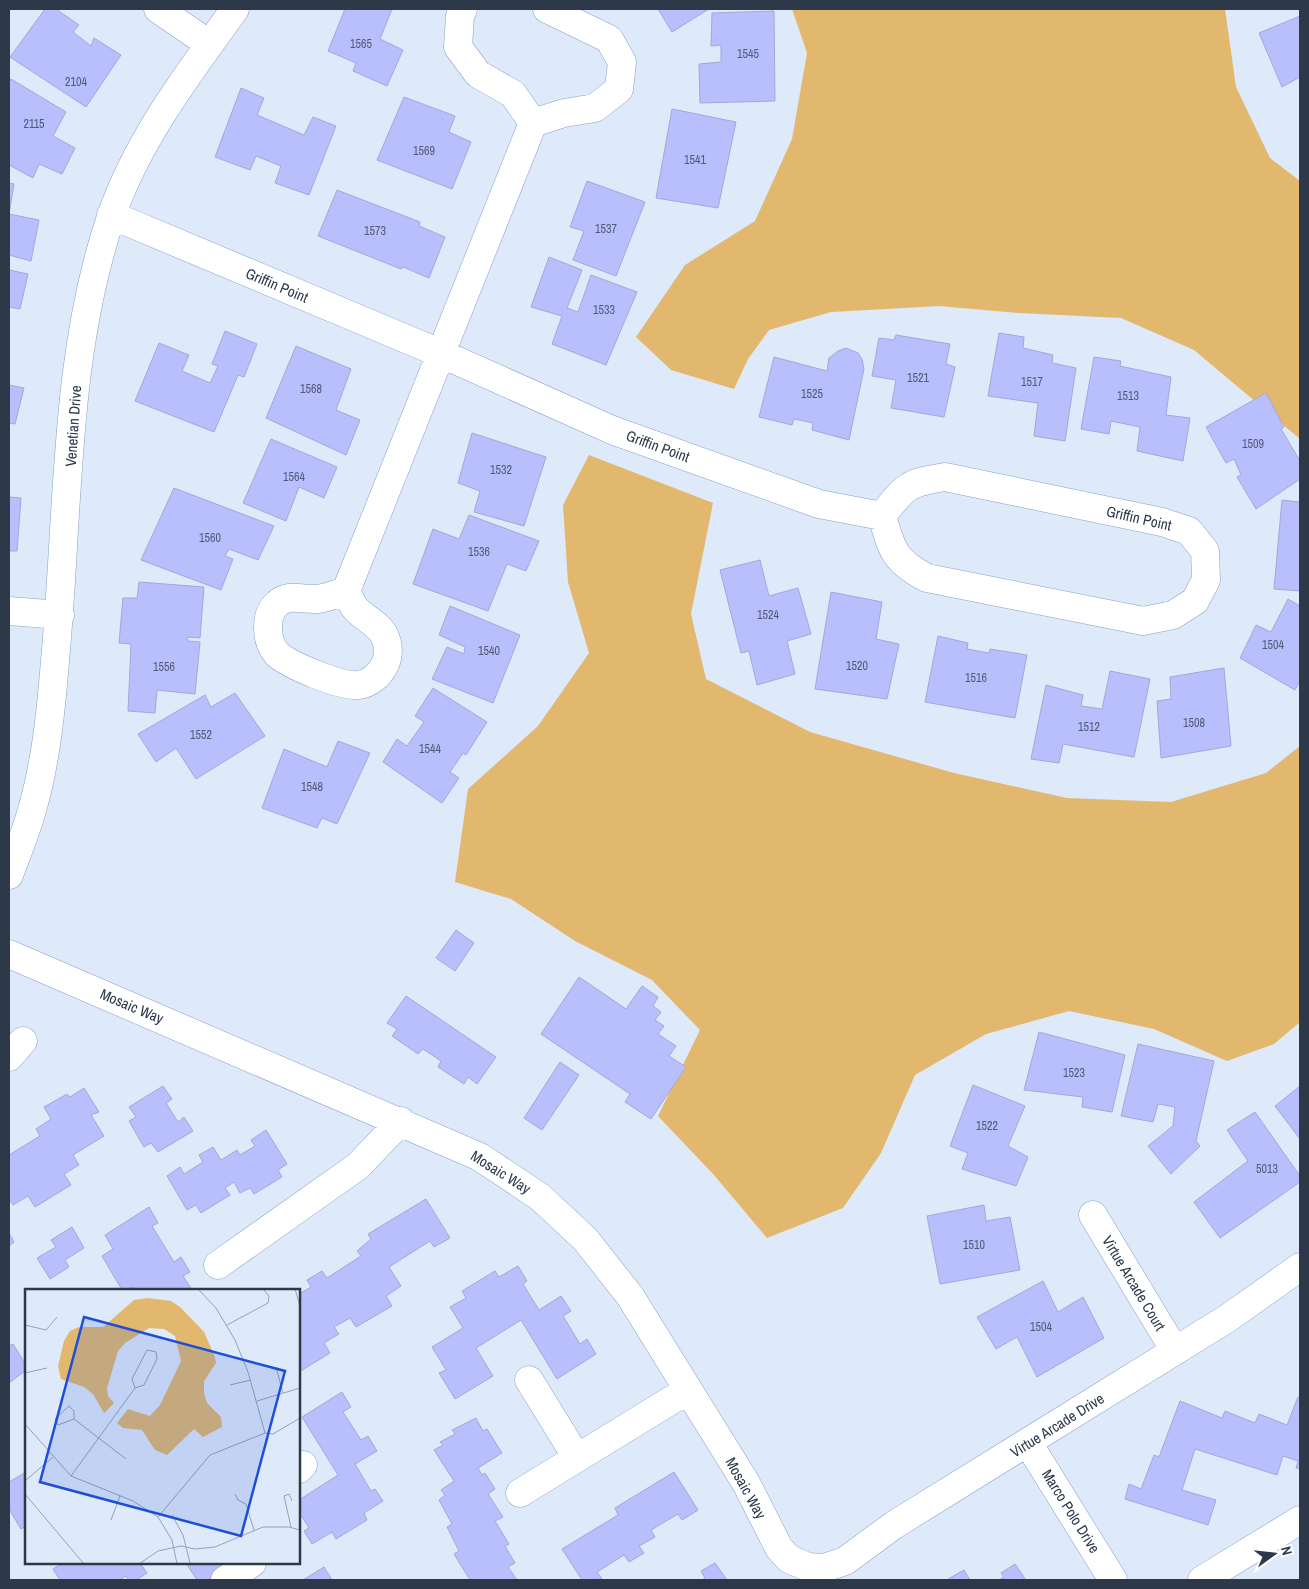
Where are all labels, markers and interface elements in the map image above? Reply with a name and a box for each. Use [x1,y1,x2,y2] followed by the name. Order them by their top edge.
[350,36,372,52] house number: 1565
[737,46,759,62] house number: 1545
[65,74,87,90] house number: 2104
[23,116,45,132] house number: 2115
[413,143,435,159] house number: 1569
[684,152,706,168] house number: 1541
[595,221,617,237] house number: 1537
[364,223,386,239] house number: 1573
[242,262,312,308] street label: Griffin Point
[593,302,615,318] house number: 1533
[907,370,929,386] house number: 1521
[1021,374,1043,390] house number: 1517
[300,381,322,397] house number: 1568
[60,385,86,467] street label: Venetian Drive
[801,386,823,402] house number: 1525
[1117,388,1139,404] house number: 1513
[623,425,693,467] street label: Griffin Point
[1242,436,1264,452] house number: 1509
[490,462,512,478] house number: 1532
[283,469,305,485] house number: 1564
[1104,500,1174,536] street label: Griffin Point
[199,530,221,546] house number: 1560
[468,544,490,560] house number: 1536
[757,607,779,623] house number: 1524
[1262,637,1284,653] house number: 1504
[478,643,500,659] house number: 1540
[846,658,868,674] house number: 1520
[153,659,175,675] house number: 1556
[965,670,987,686] house number: 1516
[1183,715,1205,731] house number: 1508
[1078,719,1100,735] house number: 1512
[190,727,212,743] house number: 1552
[419,741,441,757] house number: 1544
[301,779,323,795] house number: 1548
[97,983,168,1029] street label: Mosaic Way
[1063,1065,1085,1081] house number: 1523
[976,1118,998,1134] house number: 1522
[467,1145,536,1199] street label: Mosaic Way
[1256,1161,1278,1177] house number: 5013
[1097,1231,1171,1335] street label: Virtue Arcade Court
[963,1237,985,1253] house number: 1510
[25,1289,300,1564] inset map
[1030,1319,1052,1335] house number: 1504
[1006,1388,1108,1462] street label: Virtue Arcade Drive
[721,1454,772,1523] street label: Mosaic Way
[1037,1465,1105,1557] street label: Marco Polo Drive
[1249,1529,1299,1579] north arrow
[1277,1544,1296,1557] text: N

